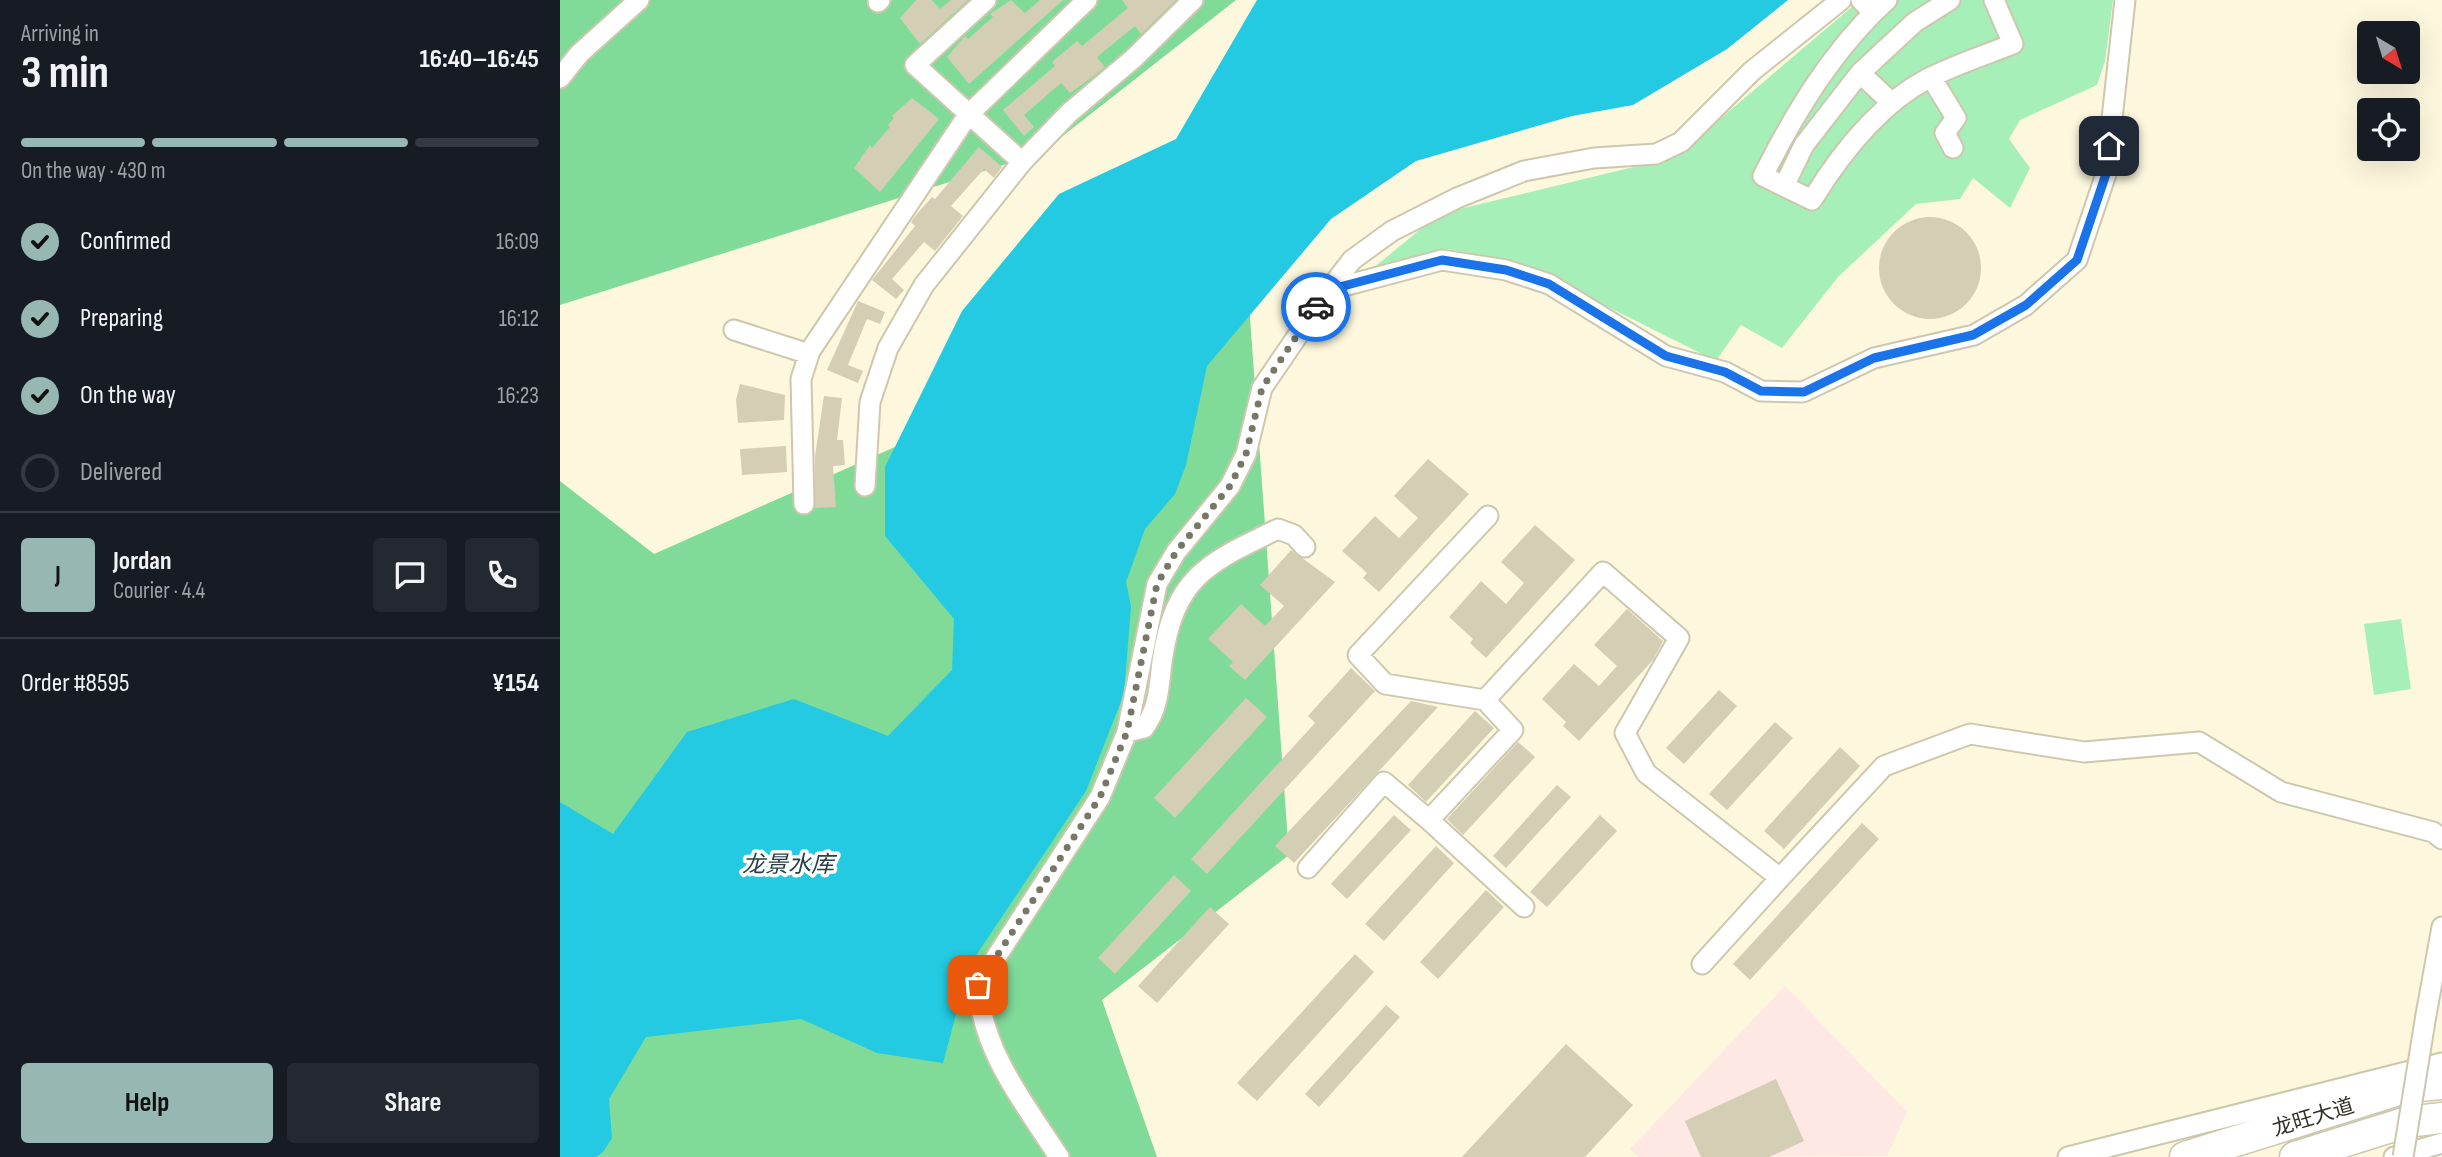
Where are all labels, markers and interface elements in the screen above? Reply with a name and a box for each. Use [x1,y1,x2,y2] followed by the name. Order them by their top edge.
[21,20,99,48] text: Arriving in
[2357,21,2420,84] north arrow
[2357,21,2420,161] map controls
[419,44,539,75] text: 16:40–16:45
[21,46,109,101] text: 3 min
[2357,98,2420,161] button: locate
[2079,116,2139,176] pin
[2090,127,2128,165] icon: home
[21,157,166,185] text: On the way · 430 m
[21,223,59,261] icon: check
[80,226,171,257] text: Confirmed
[496,228,539,256] text: 16:09
[1281,272,1351,342] courier
[1297,288,1335,326] icon: car
[21,300,59,338] icon: check
[80,303,163,334] text: Preparing
[499,305,539,333] text: 16:12
[21,377,59,415] icon: check
[80,380,176,411] text: On the way
[497,382,539,410] text: 16:23
[80,457,162,488] text: Delivered
[373,538,447,612] button: chat
[465,538,539,612] button: phone
[113,546,171,577] text: Jordan
[55,560,61,591] text: J
[113,577,205,605] text: Courier · 4.4
[21,668,129,699] text: Order #8595
[492,668,539,699] text: ¥154
[742,851,838,879] water label: 龙景水库
[948,955,1008,1015] pin
[959,966,997,1004] icon: bag
[21,1063,273,1143] button: Help
[287,1063,539,1143] button: Share
[2269,1093,2357,1142] street label: 龙旺大道

